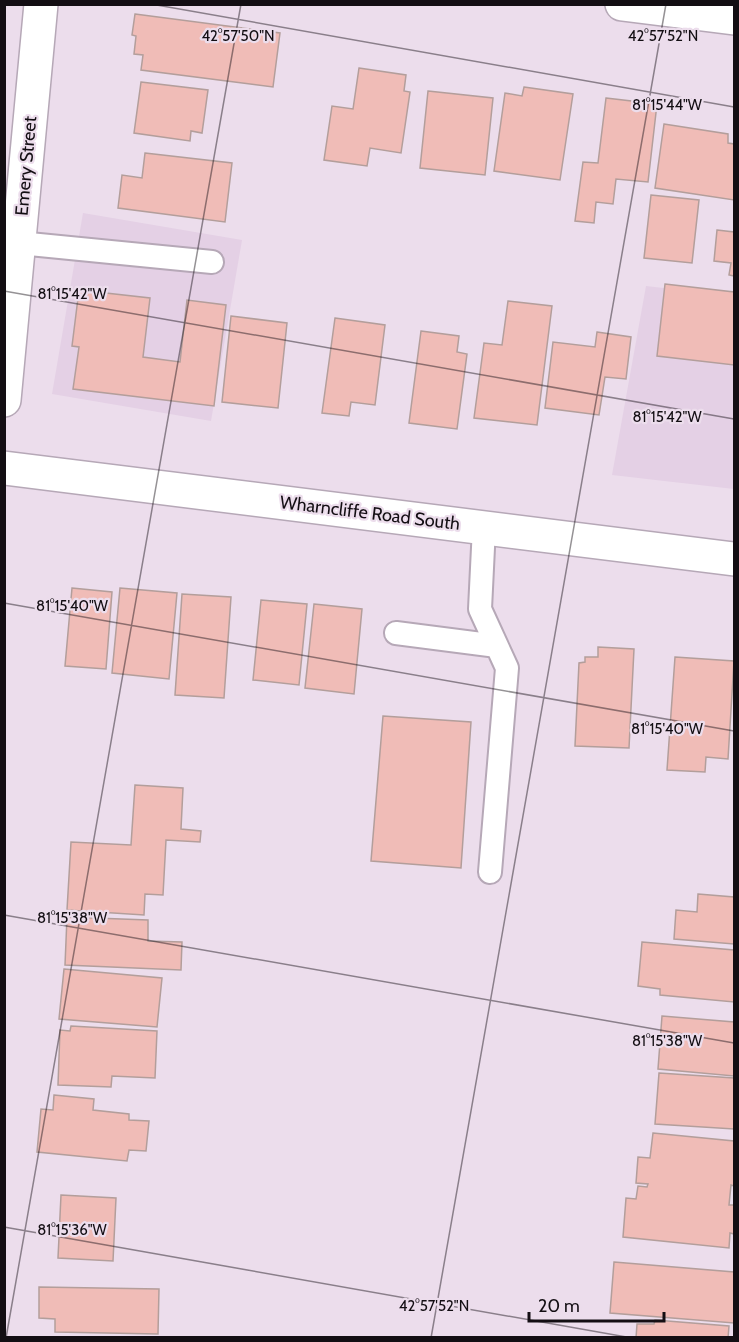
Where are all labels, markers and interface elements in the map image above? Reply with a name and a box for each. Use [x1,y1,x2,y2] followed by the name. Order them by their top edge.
[201,27,275,45] text: 42°57'50"N
[628,27,698,45] text: 42°57'52"N
[632,96,703,114] text: 81°15'44"W
[11,115,41,217] street label: Emery Street
[37,285,107,303] text: 81°15'42"W
[632,408,702,426] text: 81°15'42"W
[279,491,461,535] street label: Wharncliffe Road South
[36,597,109,615] text: 81°15'40"W
[631,720,704,738] text: 81°15'40"W
[37,909,108,927] text: 81°15'38"W
[632,1032,703,1050] text: 81°15'38"W
[37,1221,108,1239] text: 81°15'36"W
[529,1285,664,1323] scale bar
[538,1295,580,1317] text: 20 m
[399,1297,469,1315] text: 42°57'52"N

